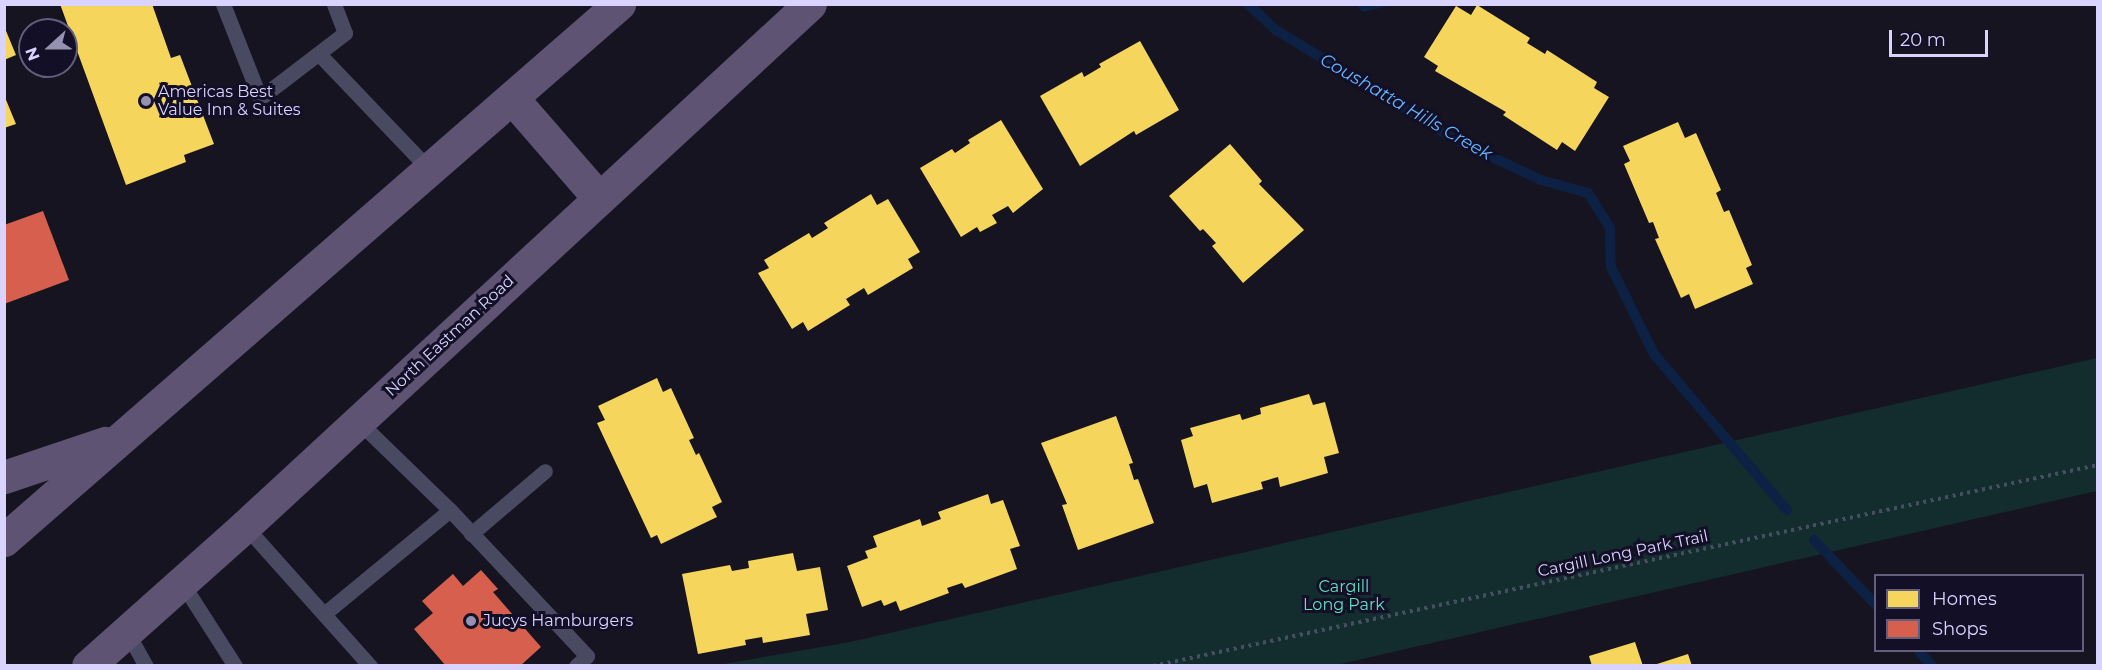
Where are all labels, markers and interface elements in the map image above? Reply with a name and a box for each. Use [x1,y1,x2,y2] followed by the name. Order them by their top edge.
[18,18,78,78] north arrow
[1892,18,1991,56] scale bar
[1900,29,1946,51] text: 20 m
[21,44,44,63] text: N
[1316,49,1496,165] water label: Coushatta Hills Creek
[158,82,301,120] place label: Americas Best Value Inn & Suites
[139,94,153,108] marker: Americas Best Value Inn & Suites
[382,271,518,401] street label: North Eastman Road
[1536,527,1710,581] street label: Cargill Long Park Trail
[1874,574,2084,652] legend
[1303,577,1385,615] park label: Cargill Long Park
[1932,588,1997,610] text: Homes
[483,611,633,631] place label: Jucys Hamburgers
[464,614,478,628] marker: Jucys Hamburgers
[1932,618,1988,640] text: Shops

